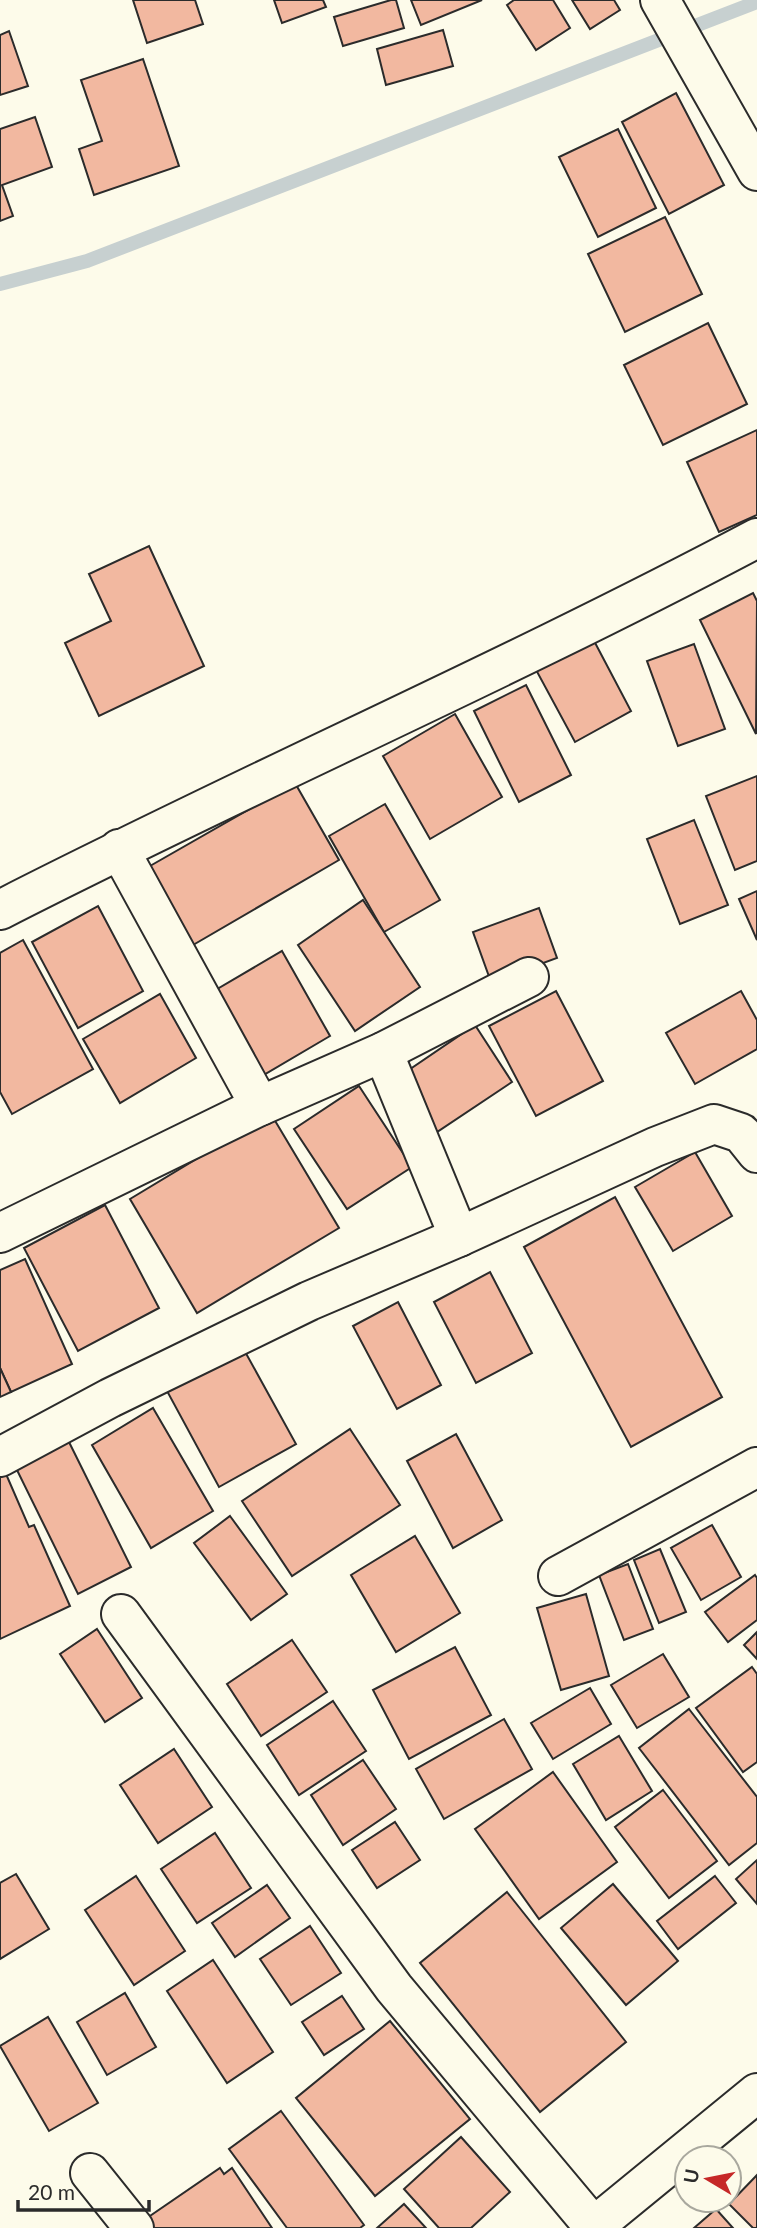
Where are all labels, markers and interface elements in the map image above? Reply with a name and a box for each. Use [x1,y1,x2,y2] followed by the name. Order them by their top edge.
[673,2144,743,2214] north arrow
[678,2167,703,2185] text: U
[18,2168,149,2212] scale bar
[28,2179,75,2204] text: 20 m

